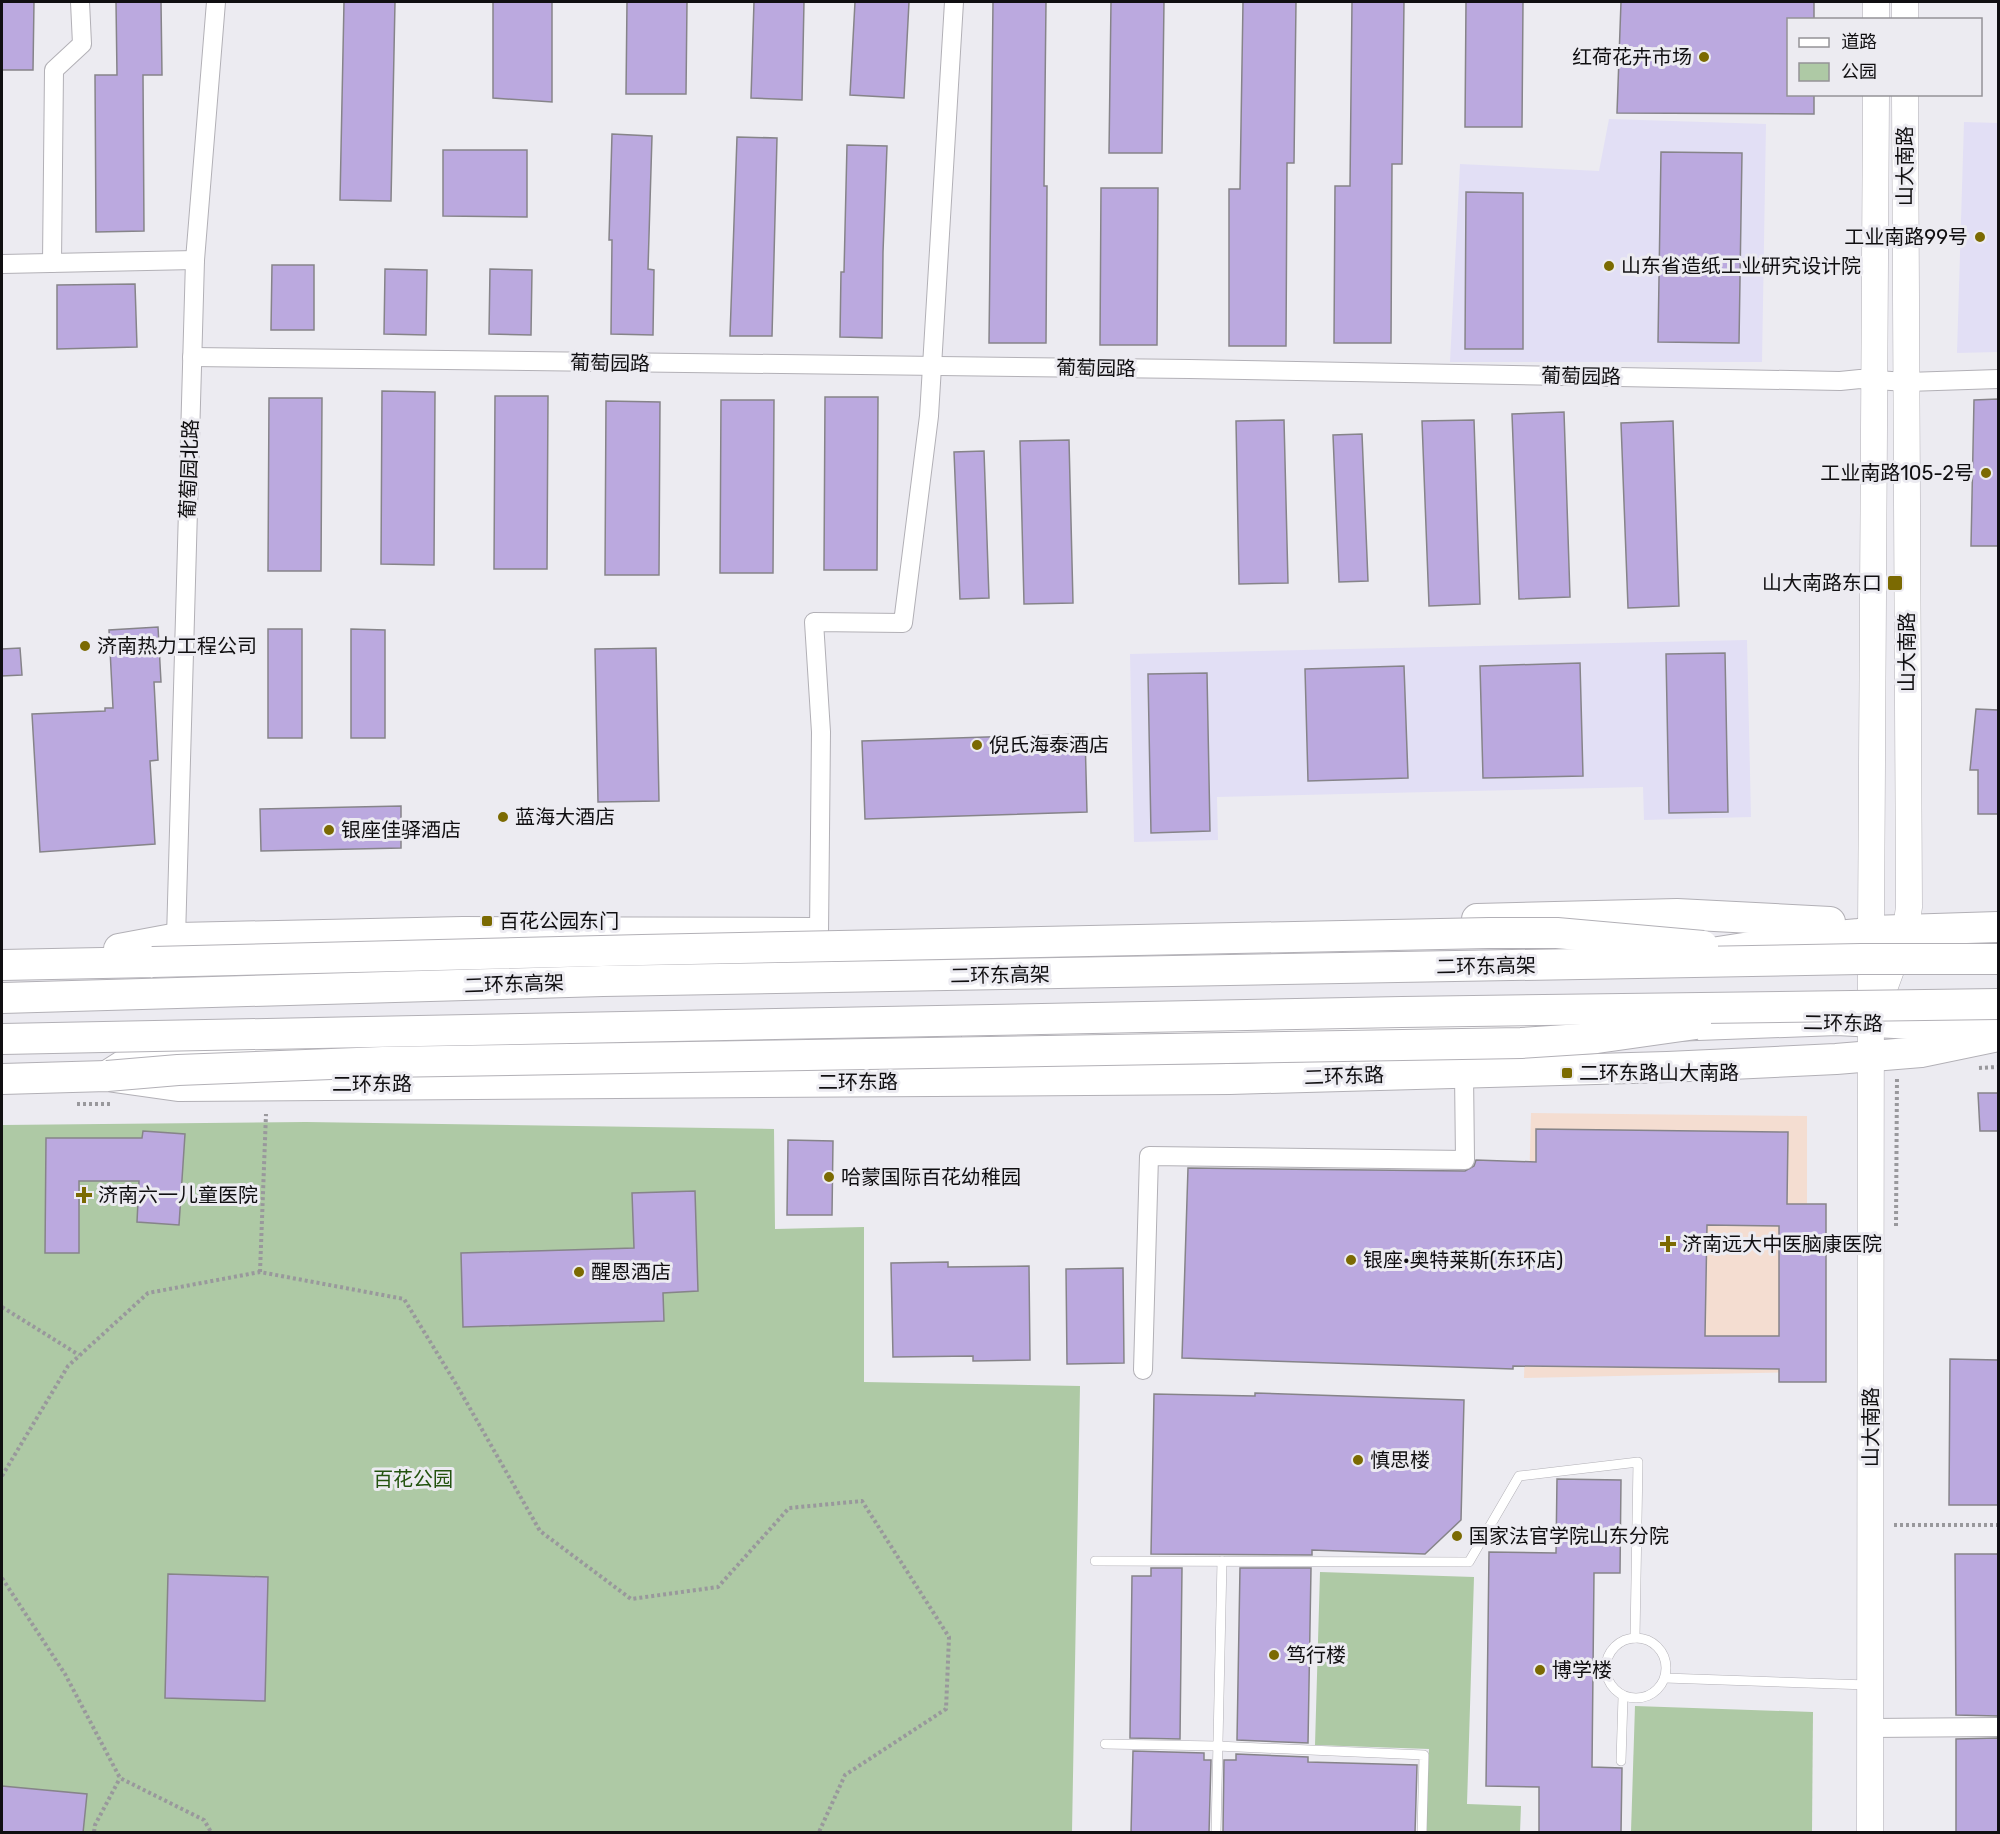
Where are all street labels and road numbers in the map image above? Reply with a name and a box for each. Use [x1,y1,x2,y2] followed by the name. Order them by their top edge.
[1893,126,1917,206] street label: 山大南路
[570,350,650,376] street label: 葡萄园路
[1056,355,1136,381] street label: 葡萄园路
[1541,363,1621,389] street label: 葡萄园路
[175,419,203,519] street label: 葡萄园北路
[1895,612,1919,692] street label: 山大南路
[1436,953,1536,979] street label: 二环东高架
[950,962,1050,988] street label: 二环东高架
[464,970,564,998] street label: 二环东高架
[1803,1010,1883,1036] street label: 二环东路
[1304,1063,1384,1089] street label: 二环东路
[818,1070,898,1094] street label: 二环东路
[332,1072,412,1096] street label: 二环东路
[1859,1387,1883,1467] street label: 山大南路

